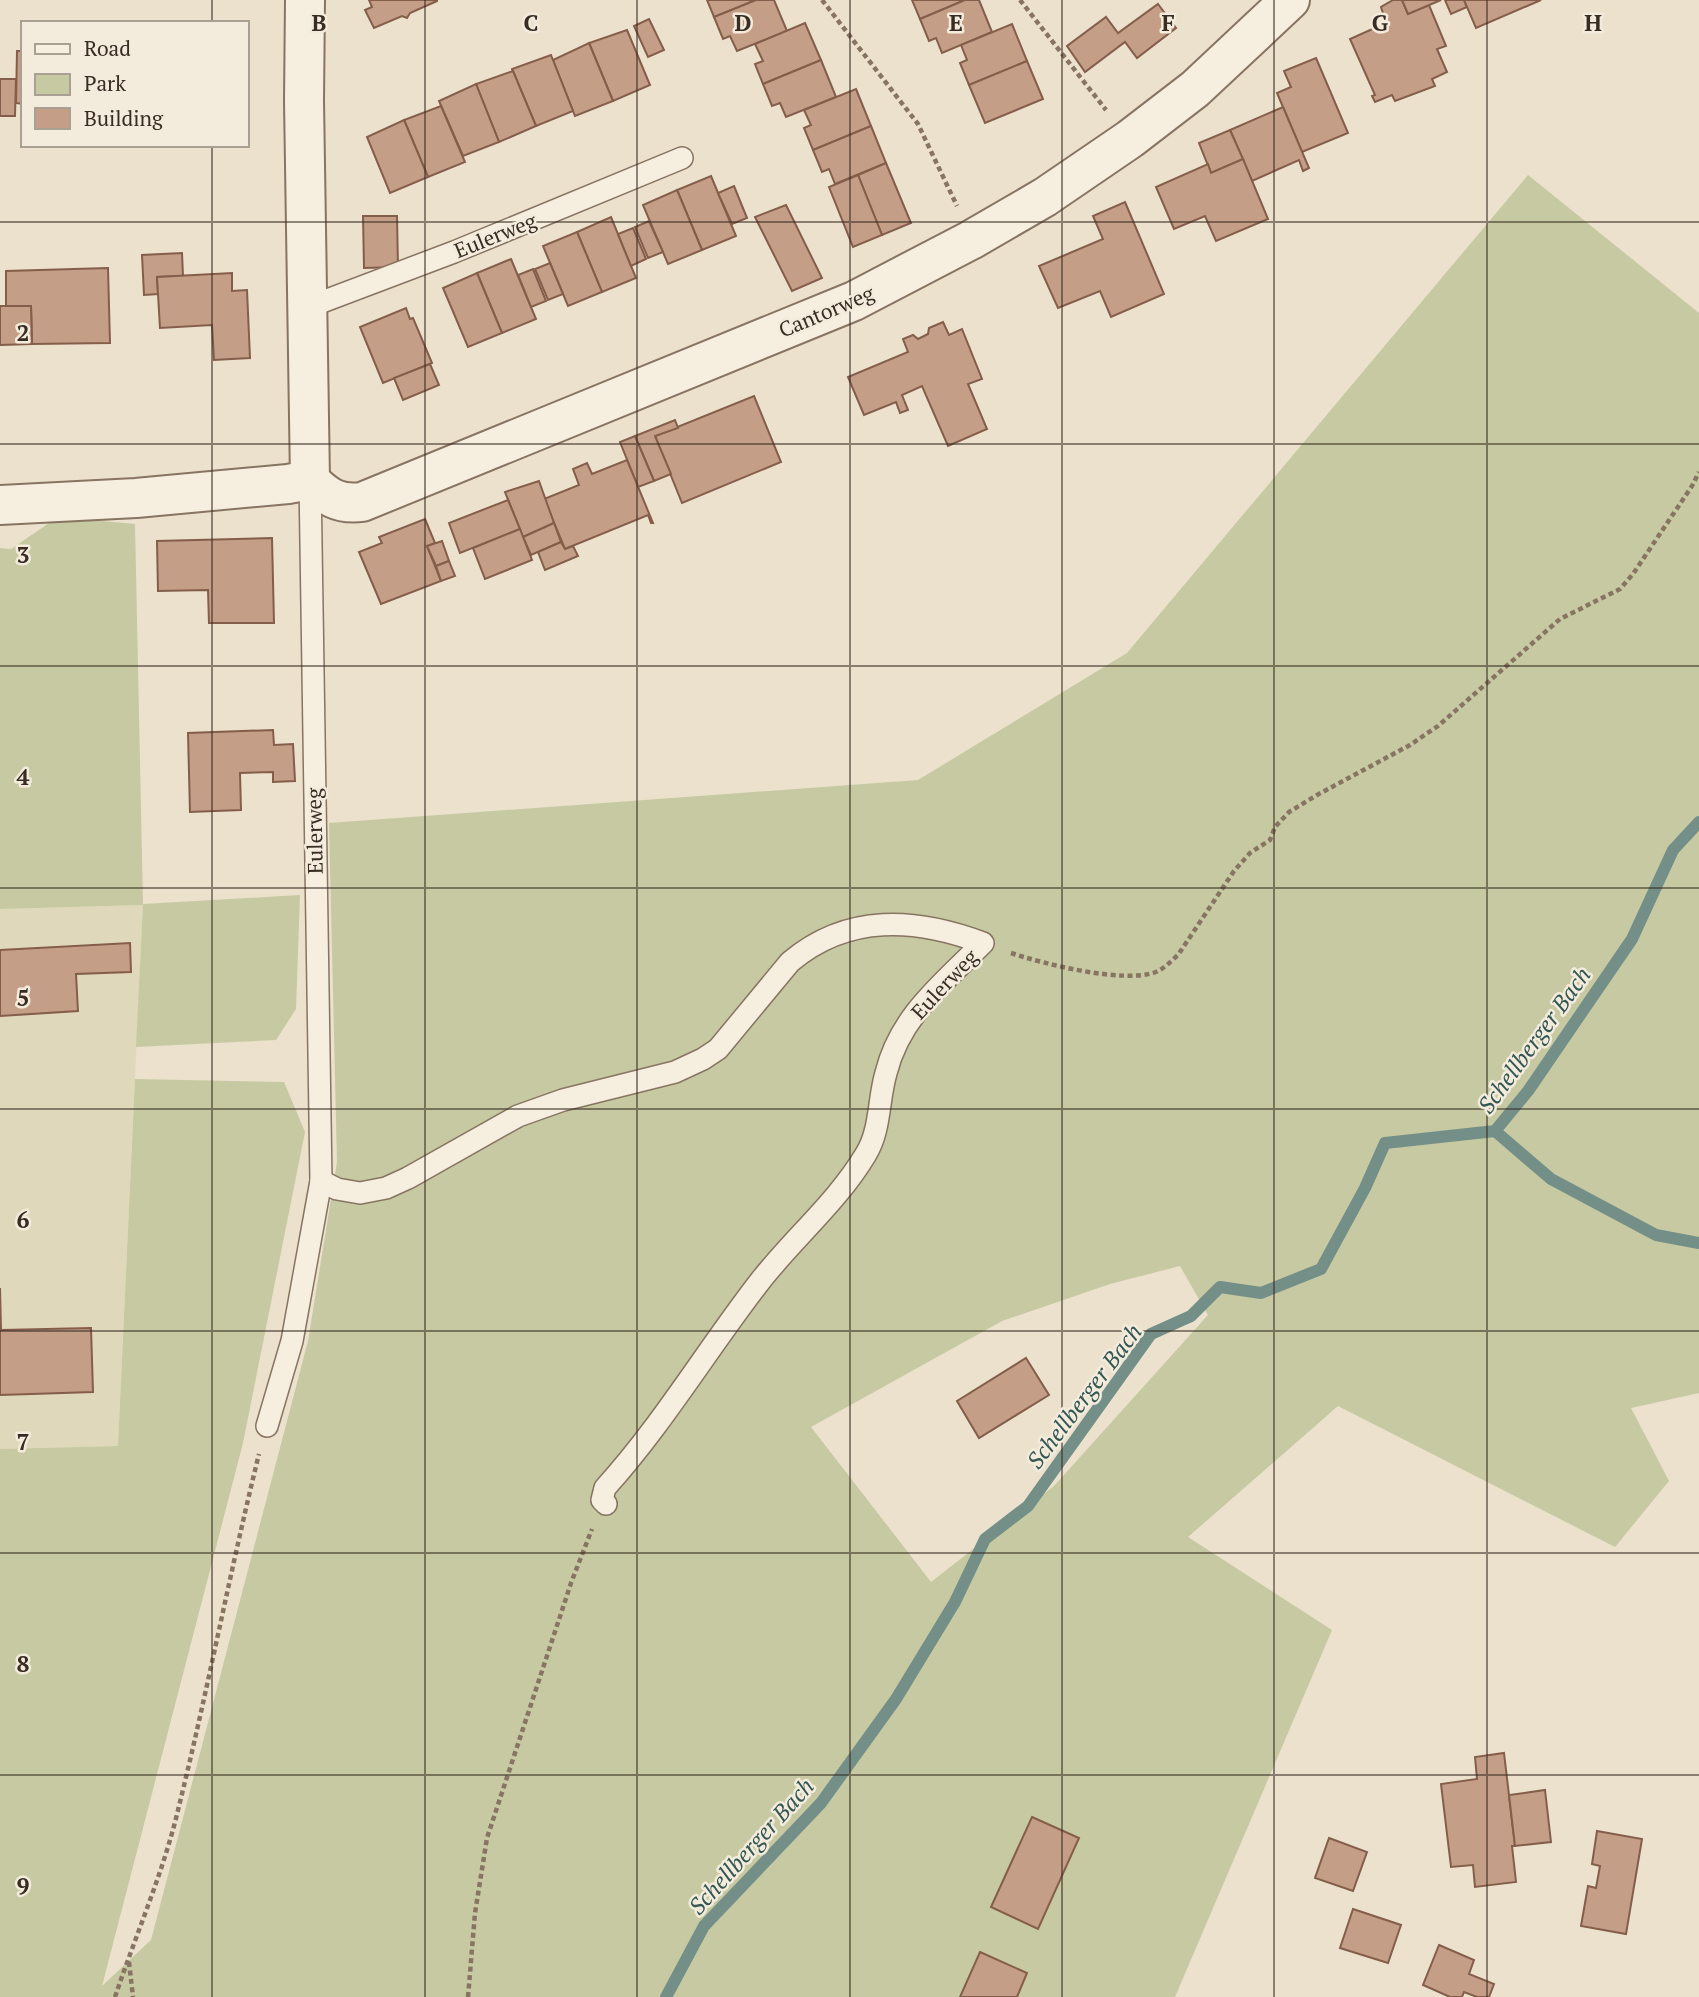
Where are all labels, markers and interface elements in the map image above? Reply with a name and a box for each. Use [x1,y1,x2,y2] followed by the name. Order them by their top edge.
[312,7,327,38] text: B
[524,7,539,38] text: C
[735,7,752,38] text: D
[949,7,963,38] text: E
[1161,7,1175,38] text: F
[1372,7,1389,38] text: G
[1584,7,1602,38] text: H
[21,21,248,147] legend
[84,34,131,62] text: Road
[84,69,126,97] text: Park
[84,104,164,132] text: Building
[450,206,541,264] street label: Eulerweg
[774,278,879,344] street label: Cantorweg
[17,317,30,348] text: 2
[17,539,30,570] text: 3
[17,761,30,792] text: 4
[299,787,329,874] street label: Eulerweg
[904,942,984,1025] street label: Eulerweg
[1470,961,1598,1119] water label: Schellberger Bach
[17,982,30,1013] text: 5
[17,1204,30,1235] text: 6
[1019,1317,1149,1475] water label: Schellberger Bach
[17,1426,30,1457] text: 7
[17,1648,30,1679] text: 8
[681,1771,821,1921] water label: Schellberger Bach
[17,1870,30,1901] text: 9

